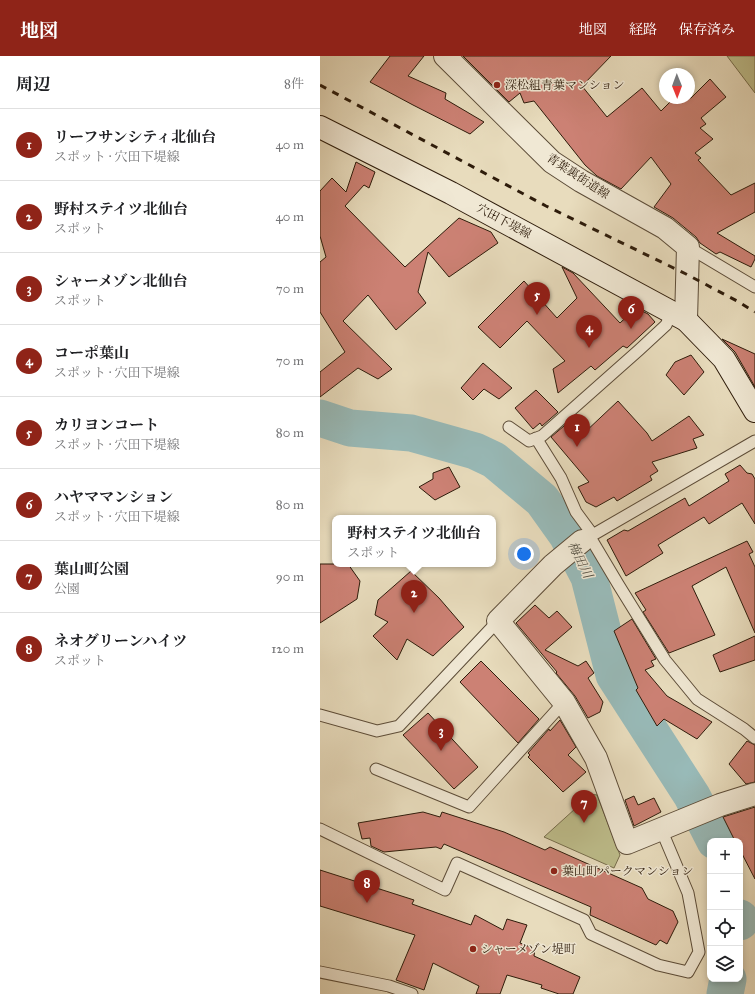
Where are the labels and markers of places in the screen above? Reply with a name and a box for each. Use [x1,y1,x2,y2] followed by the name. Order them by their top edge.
[505,78,624,92] place label: 深松組青葉マンション
[492,80,502,90] marker: 深松組青葉マンション
[524,282,550,315] pin: 5
[618,296,644,329] pin: 6
[576,315,602,348] pin: 4
[564,414,590,447] pin: 1
[401,580,427,613] pin: 2
[428,718,454,751] pin: 3
[571,790,597,823] pin: 7
[562,864,693,878] place label: 葉山町パークマンション
[549,866,559,876] marker: 葉山町パークマンション
[354,870,380,903] pin: 8
[481,942,576,956] place label: シャーメゾン堤町
[468,944,478,954] marker: シャーメゾン堤町

